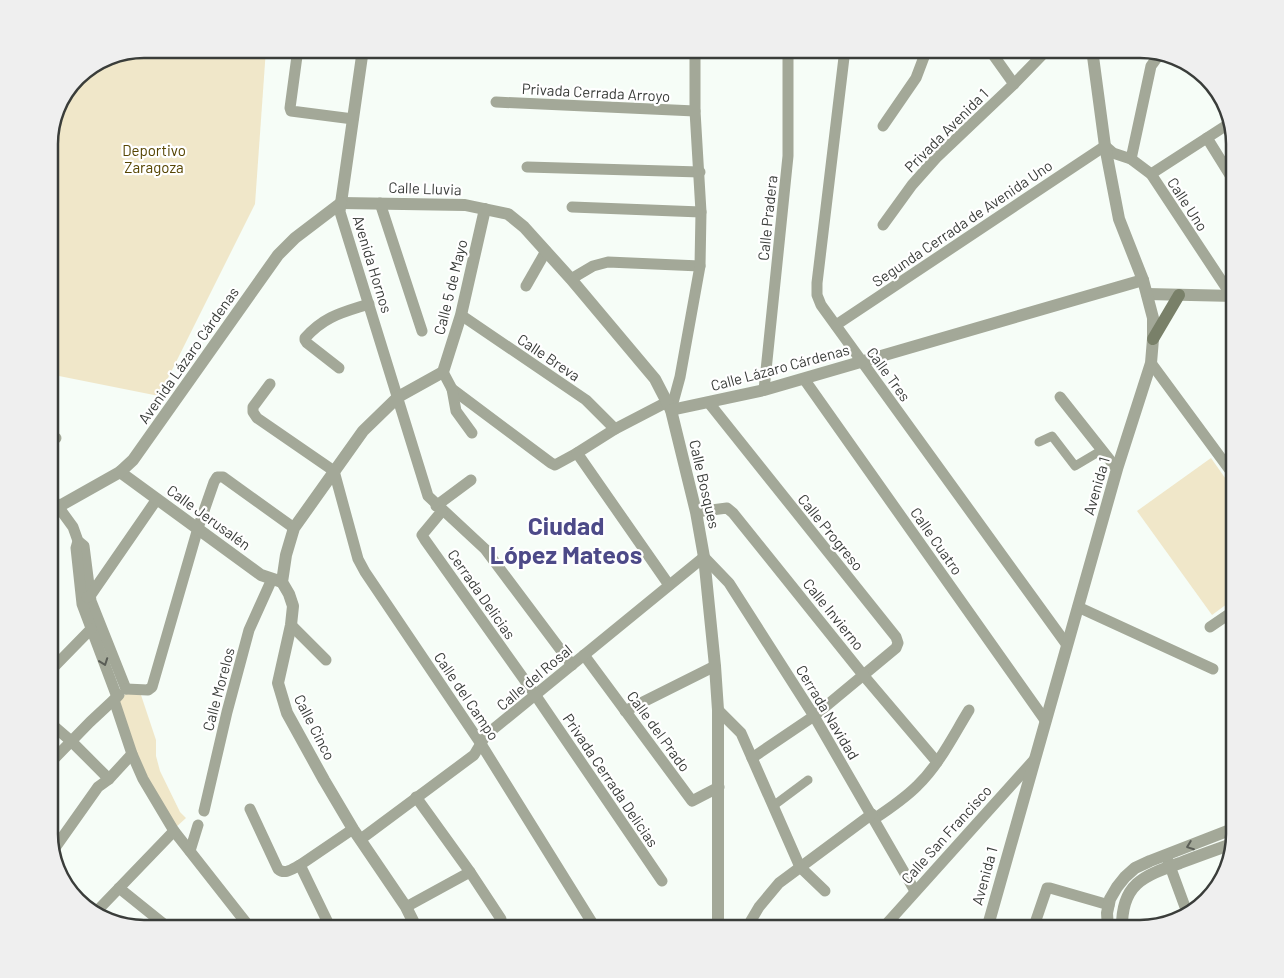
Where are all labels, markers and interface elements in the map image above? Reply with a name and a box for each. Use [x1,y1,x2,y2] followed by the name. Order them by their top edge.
[521,79,671,105] street label: Privada Cerrada Arroyo
[900,84,992,176] street label: Privada Avenida 1
[122,141,186,176] park label: Deportivo Zaragoza
[868,156,1056,290] street label: Segunda Cerrada de Avenida Uno
[754,174,780,262] street label: Calle Pradera
[1164,174,1212,234] street label: Calle Uno
[388,178,462,198] street label: Calle Lluvia
[350,213,396,315] street label: Avenida Hornos
[429,237,471,337] street label: Calle 5 de Mayo
[134,283,242,427] street label: Avenida Lázaro Cárdenas
[514,329,584,385] street label: Calle Breva
[709,340,851,394] street label: Calle Lázaro Cárdenas
[863,343,915,405] street label: Calle Tres
[686,438,724,530] street label: Calle Bosques
[1079,455,1113,517] street label: Avenida 1
[164,481,254,553] street label: Calle Jerusalén
[795,490,867,574] street label: Calle Progreso
[907,504,967,578] street label: Calle Cuatro
[490,510,642,569] district label: Ciudad López Mateos
[444,546,520,642] street label: Cerrada Delicias
[800,575,868,653] street label: Calle Invierno
[493,640,575,714] street label: Calle del Rosal
[198,645,238,733] street label: Calle Morelos
[431,648,503,744] street label: Calle del Campo
[97,657,108,666] one-way arrow
[793,661,863,763] street label: Cerrada Navidad
[624,687,694,775] street label: Calle del Prado
[291,691,339,763] street label: Calle Cinco
[560,710,662,850] street label: Privada Cerrada Delicias
[897,781,995,887] street label: Calle San Francisco
[1186,840,1194,850] one-way arrow
[968,845,1000,907] street label: Avenida 1

